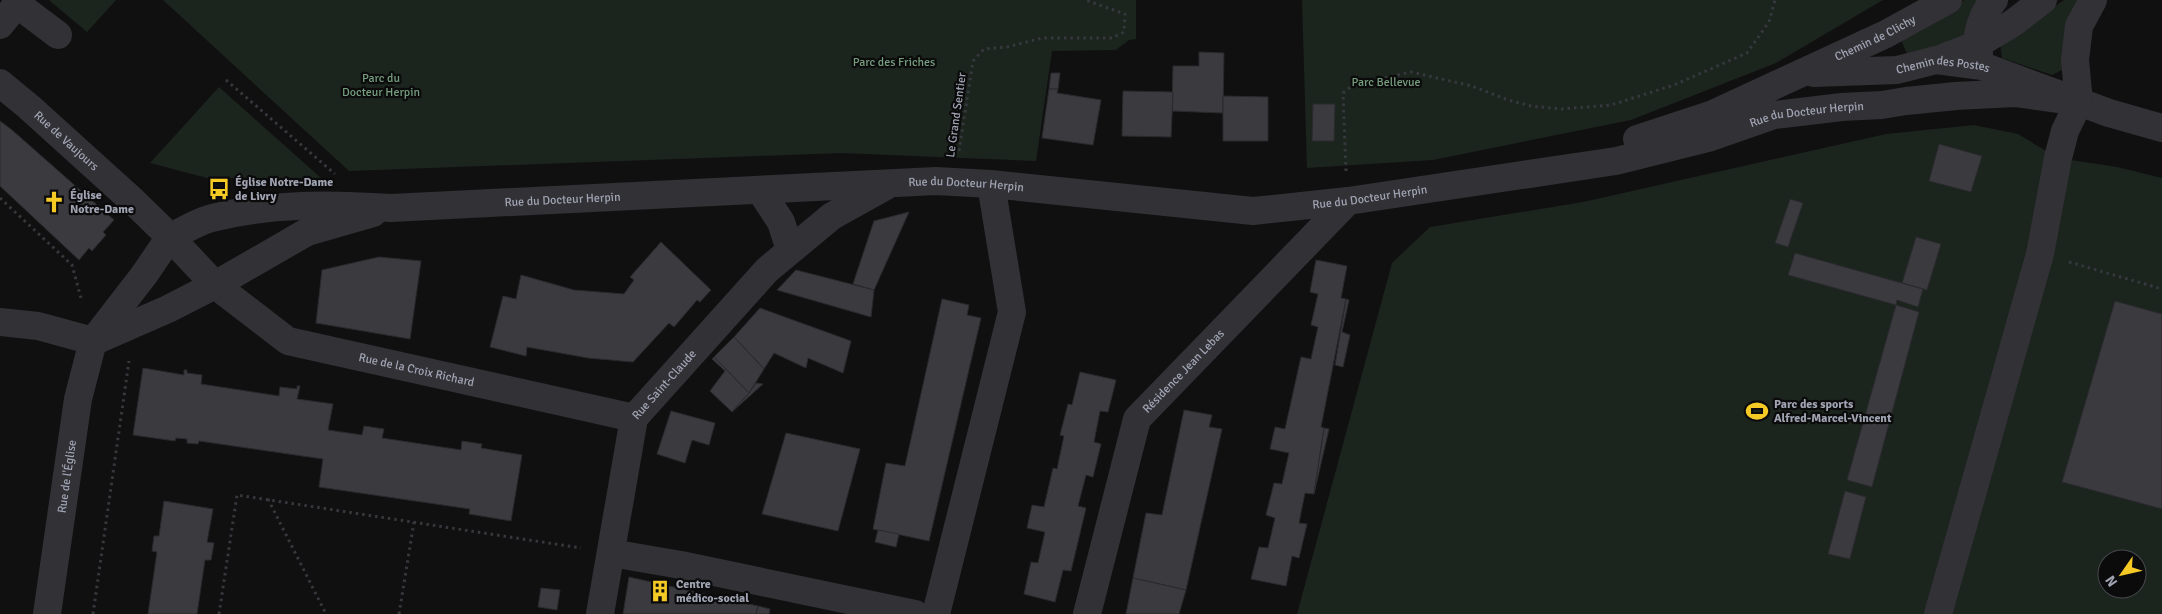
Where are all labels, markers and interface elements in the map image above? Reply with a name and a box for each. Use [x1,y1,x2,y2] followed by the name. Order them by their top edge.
[1832,12,1919,65] street label: Chemin de Clichy
[1894,53,1992,78] street label: Chemin des Postes
[853,55,935,70] park label: Parc des Friches
[342,71,420,100] park label: Parc du Docteur Herpin
[943,71,970,158] street label: Le Grand Sentier
[1351,75,1421,90] park label: Parc Bellevue
[1748,99,1864,131] street label: Rue du Docteur Herpin
[31,108,101,174] street label: Rue de Vaujours
[908,174,1025,195] street label: Rue du Docteur Herpin
[235,175,333,204] place label: Église Notre-Dame de Livry
[206,176,232,202] bus stop icon: Église Notre-Dame de Livry
[1312,182,1428,213] street label: Rue du Docteur Herpin
[70,188,134,217] place label: Église Notre-Dame
[41,189,67,215] church icon: Église Notre-Dame
[504,190,621,210] street label: Rue du Docteur Herpin
[1140,326,1228,417] street label: Résidence Jean Lebas
[629,347,700,423] street label: Rue Saint-Claude
[357,350,476,390] street label: Rue de la Croix Richard
[1774,397,1892,426] place label: Parc des sports Alfred-Marcel-Vincent
[1744,398,1770,424] sports icon: Parc des sports Alfred-Marcel-Vincent
[55,439,80,514] street label: Rue de l'Église
[2097,549,2147,599] north arrow
[2102,572,2121,590] text: N
[676,577,749,606] place label: Centre médico-social
[647,578,673,604] building icon: Centre médico-social

